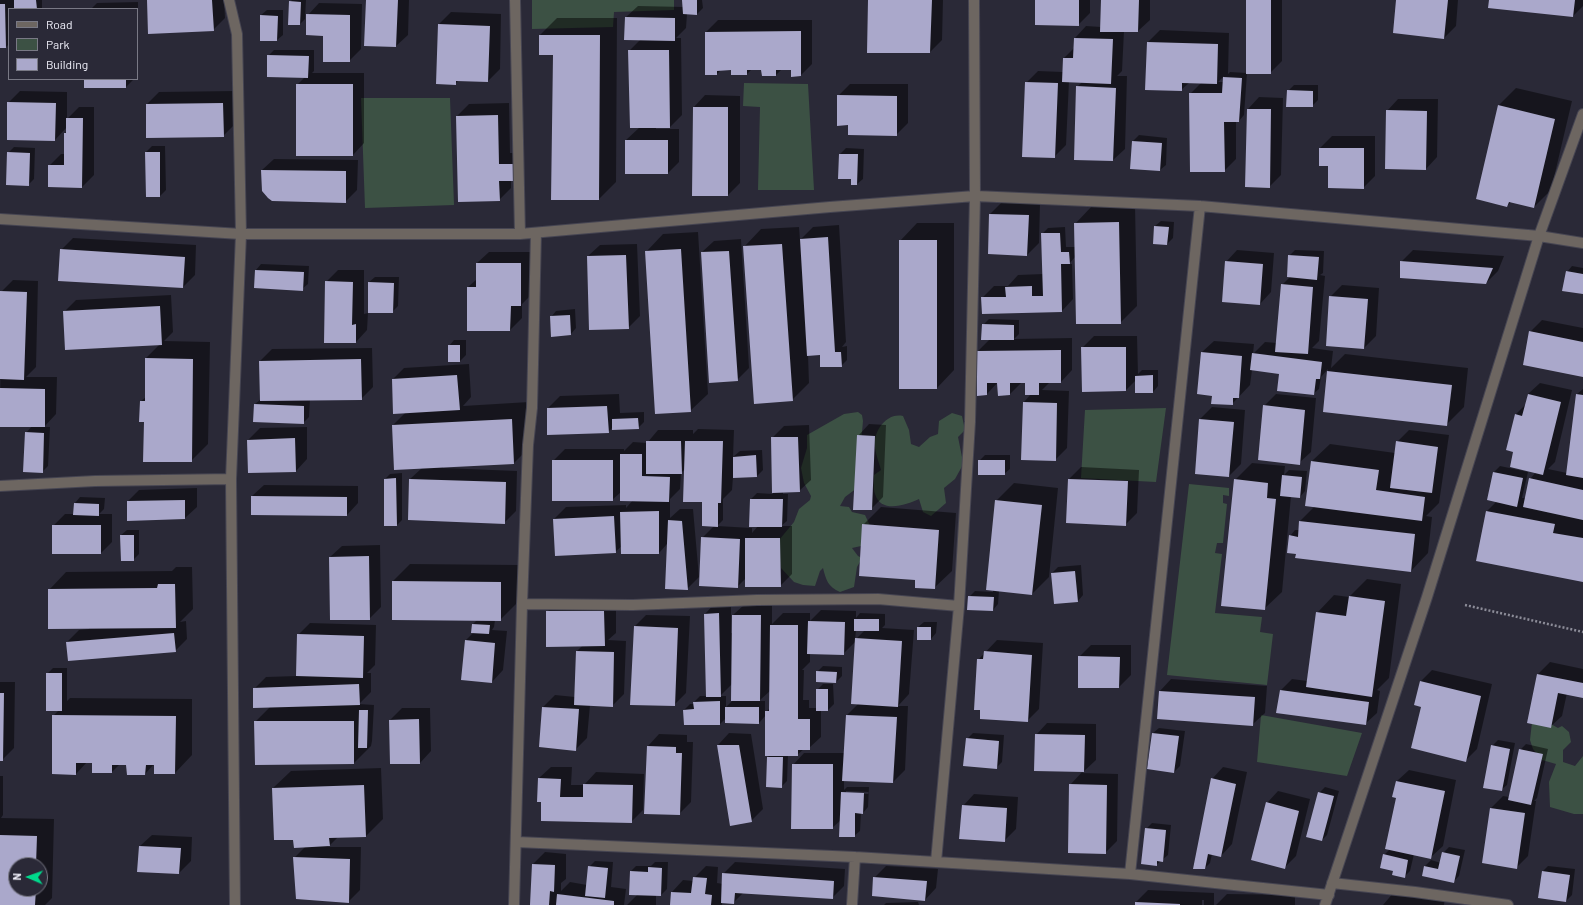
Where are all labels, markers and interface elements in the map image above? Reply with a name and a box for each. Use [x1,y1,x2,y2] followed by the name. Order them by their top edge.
[8,8,138,80] legend
[46,17,73,31] text: Road
[46,37,70,51] text: Park
[46,57,88,71] text: Building
[8,857,48,897] north arrow
[10,873,23,880] text: N

